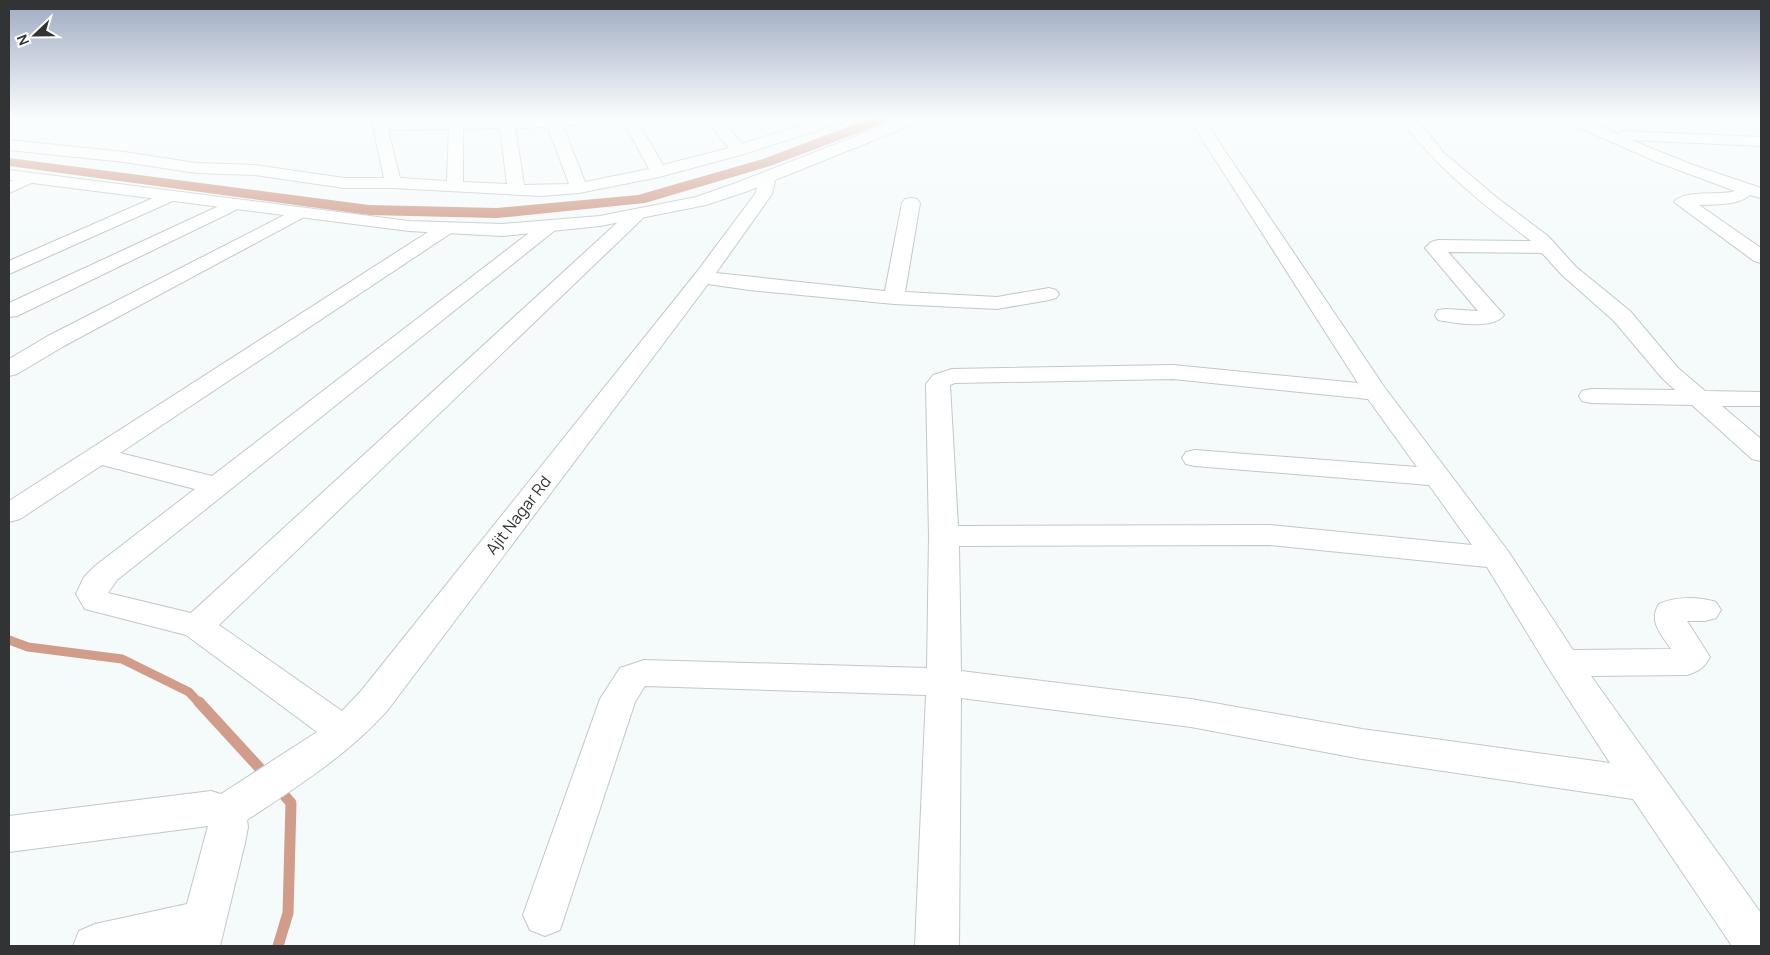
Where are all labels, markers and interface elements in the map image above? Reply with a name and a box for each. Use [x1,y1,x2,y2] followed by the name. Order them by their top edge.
[10,10,60,60] north arrow
[12,32,33,48] text: N
[480,471,556,559] street label: Ajit Nagar Rd

